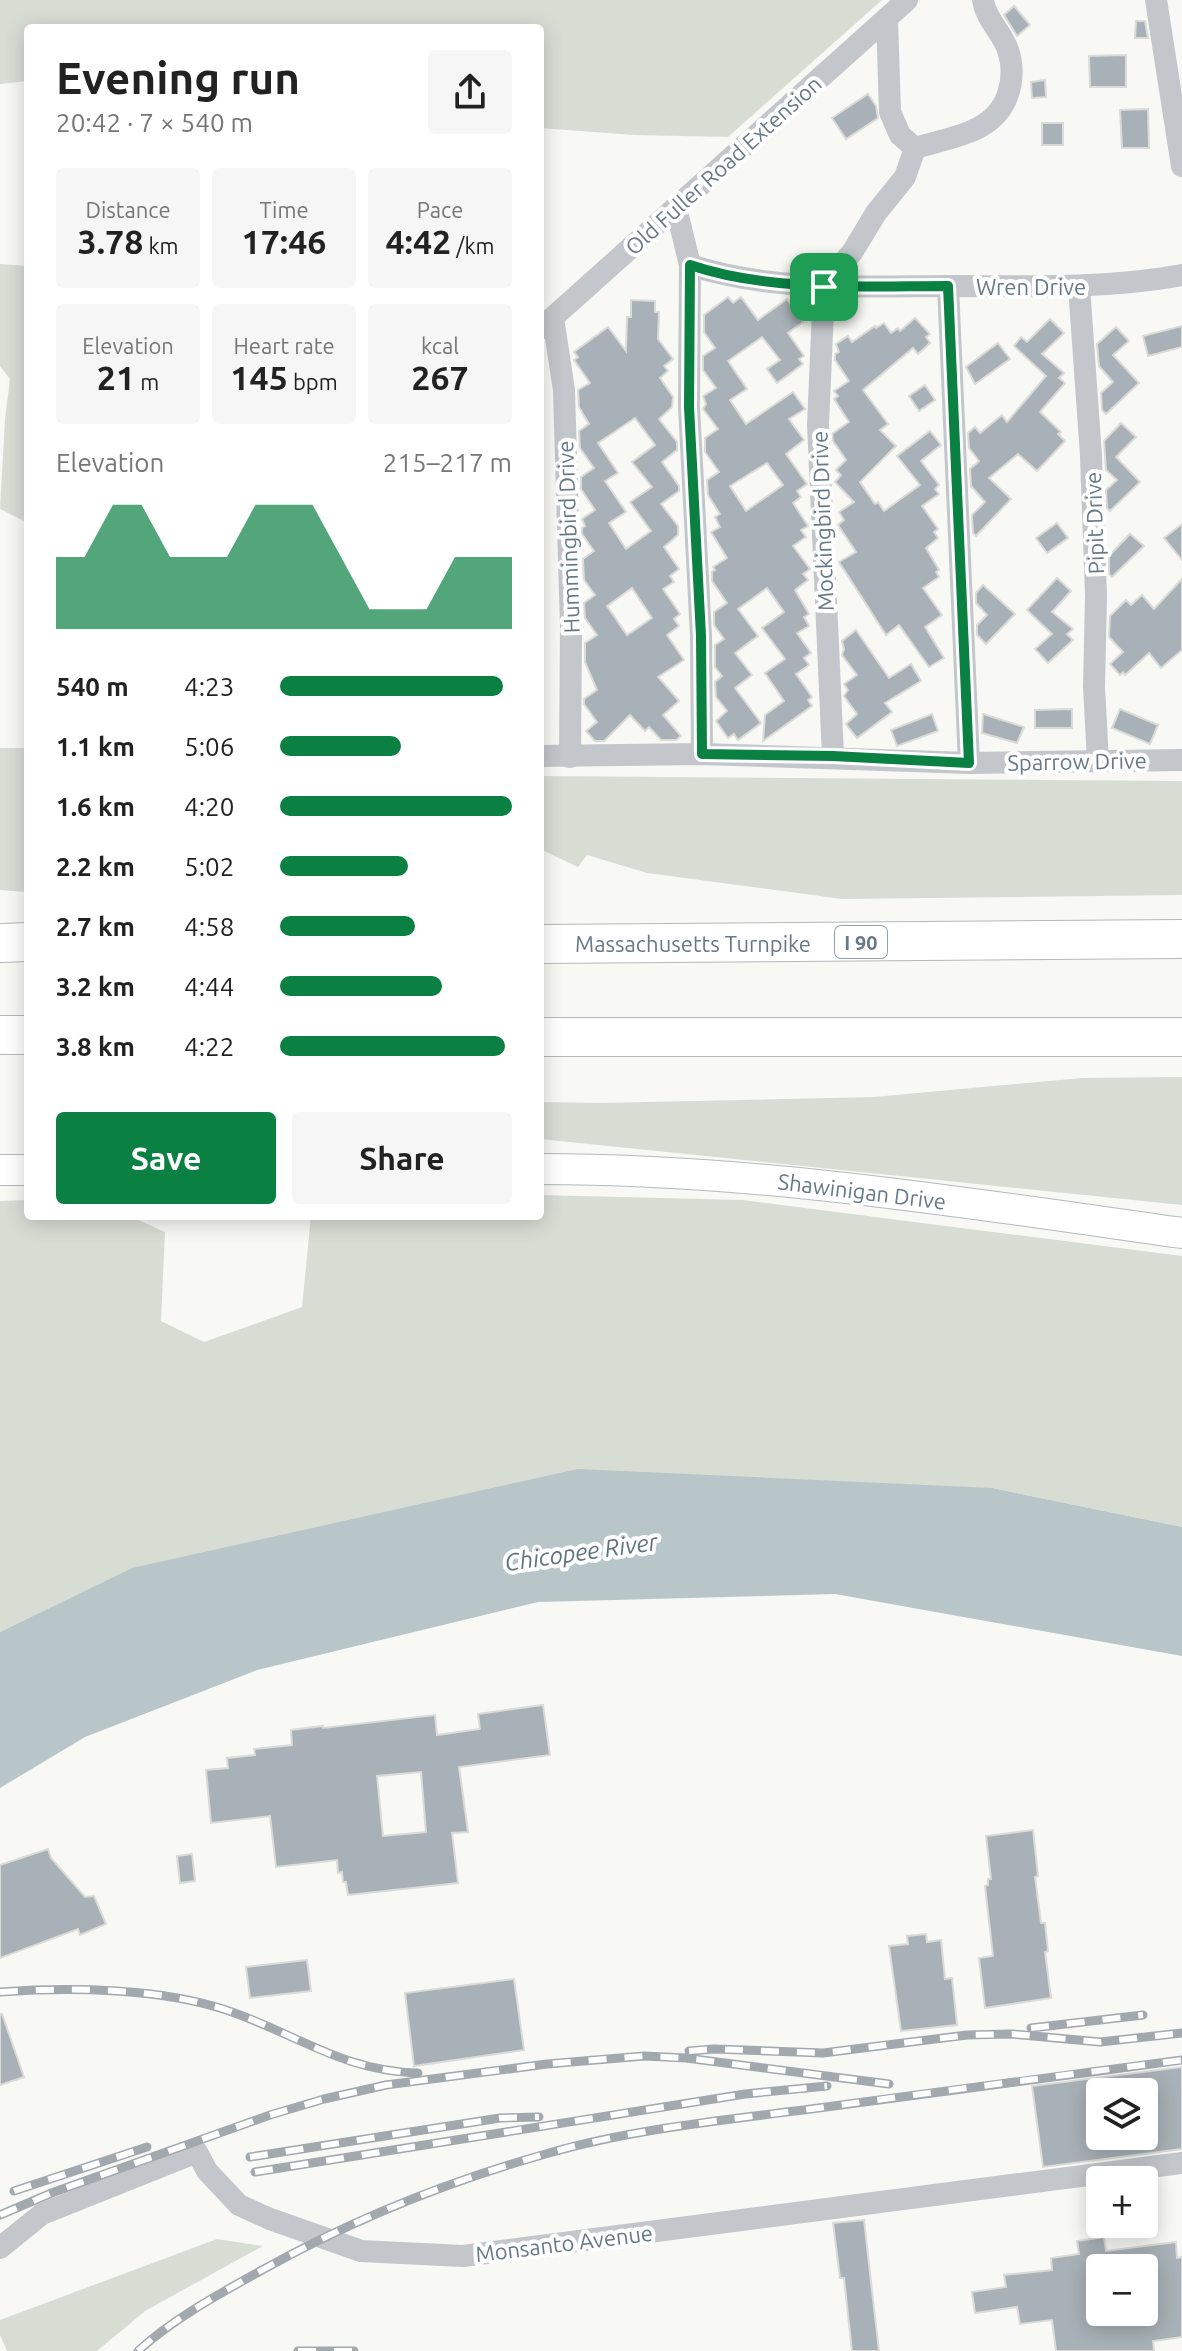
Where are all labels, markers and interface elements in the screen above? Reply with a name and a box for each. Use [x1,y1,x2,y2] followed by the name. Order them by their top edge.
[428,50,512,134] button: share
[56,53,300,102] text: Evening run
[620,71,826,259] street label: Old Fuller Road Extension
[56,108,253,137] text: 20:42 · 7 × 540 m
[85,197,171,222] text: Distance
[259,197,309,222] text: Time
[417,197,463,222] text: Pace
[77,222,143,260] text: 3.78
[241,222,327,260] text: 17:46
[385,222,451,260] text: 4:42
[143,233,179,258] text: km
[451,233,495,258] text: /km
[790,253,858,321] pin
[802,265,846,309] icon: arrive
[976,274,1086,299] street label: Wren Drive
[82,333,174,358] text: Elevation
[233,333,335,358] text: Heart rate
[421,333,459,358] text: kcal
[97,358,135,396] text: 21
[230,358,288,396] text: 145
[411,358,469,396] text: 267
[135,369,159,394] text: m
[288,369,338,394] text: bpm
[806,430,838,612] street label: Mockingbird Drive
[552,440,584,634] street label: Hummingbird Drive
[56,448,164,477] text: Elevation
[383,448,512,477] text: 215–217 m
[1080,471,1108,575] street label: Pipit Drive
[56,672,129,701] text: 540 m
[184,672,234,701] text: 4:23
[56,732,135,761] text: 1.1 km
[184,732,234,761] text: 5:06
[1007,747,1147,775] street label: Sparrow Drive
[56,792,135,821] text: 1.6 km
[184,792,234,821] text: 4:20
[56,852,135,881] text: 2.2 km
[184,852,234,881] text: 5:02
[56,912,135,941] text: 2.7 km
[184,912,234,941] text: 4:58
[835,926,887,958] road number: I 90
[575,931,811,956] street label: Massachusetts Turnpike
[56,972,135,1001] text: 3.2 km
[184,972,234,1001] text: 4:44
[56,1032,135,1061] text: 3.8 km
[184,1032,234,1061] text: 4:22
[56,1112,276,1204] button: Save
[292,1112,512,1204] button: Share
[776,1168,948,1214] street label: Shawinigan Drive
[503,1528,660,1576] water label: Chicopee River
[1086,2078,1158,2326] map controls
[1086,2078,1158,2150] button: layers
[1086,2166,1158,2238] button: +
[474,2220,654,2266] street label: Monsanto Avenue
[1086,2254,1158,2326] button: −

